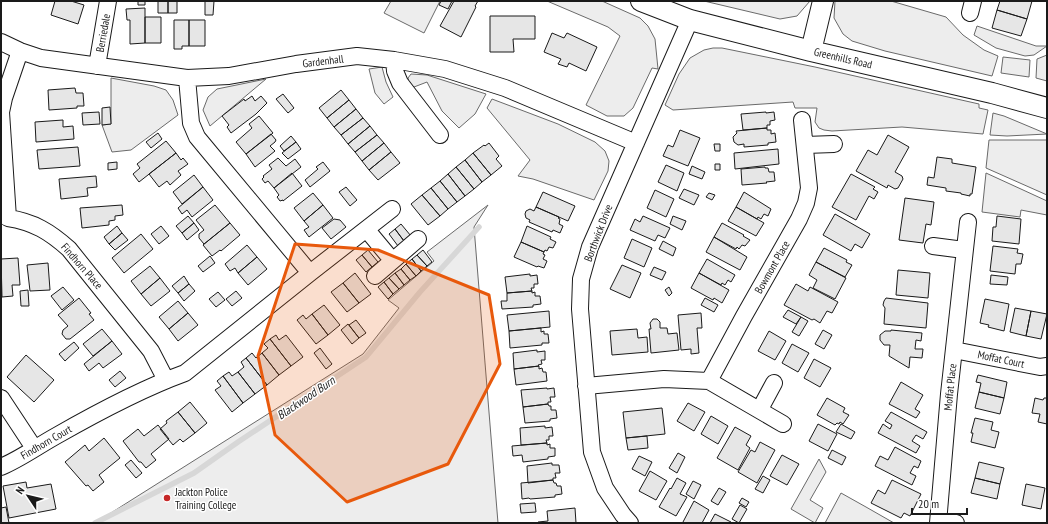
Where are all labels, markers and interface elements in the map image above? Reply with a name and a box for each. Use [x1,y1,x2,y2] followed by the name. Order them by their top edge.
[93,12,113,53] street label: Berriedale
[812,44,874,72] street label: Greenhills Road
[302,51,345,70] street label: Gardenhall
[581,202,615,264] street label: Borthwick Drive
[751,238,793,296] street label: Bowmont Place
[58,240,106,292] street label: Findhorn Place
[976,347,1026,371] street label: Moffat Court
[941,362,959,411] street label: Moffat Place
[274,372,338,422] water label: Blackwood Burn
[18,422,74,462] street label: Findhorn Court
[8,476,48,516] north arrow
[12,484,27,497] text: N
[174,485,237,512] place label: Jackton Police Training College
[912,490,967,516] scale bar
[162,493,172,503] marker: Jackton Police Training College
[918,496,939,511] text: 20 m

